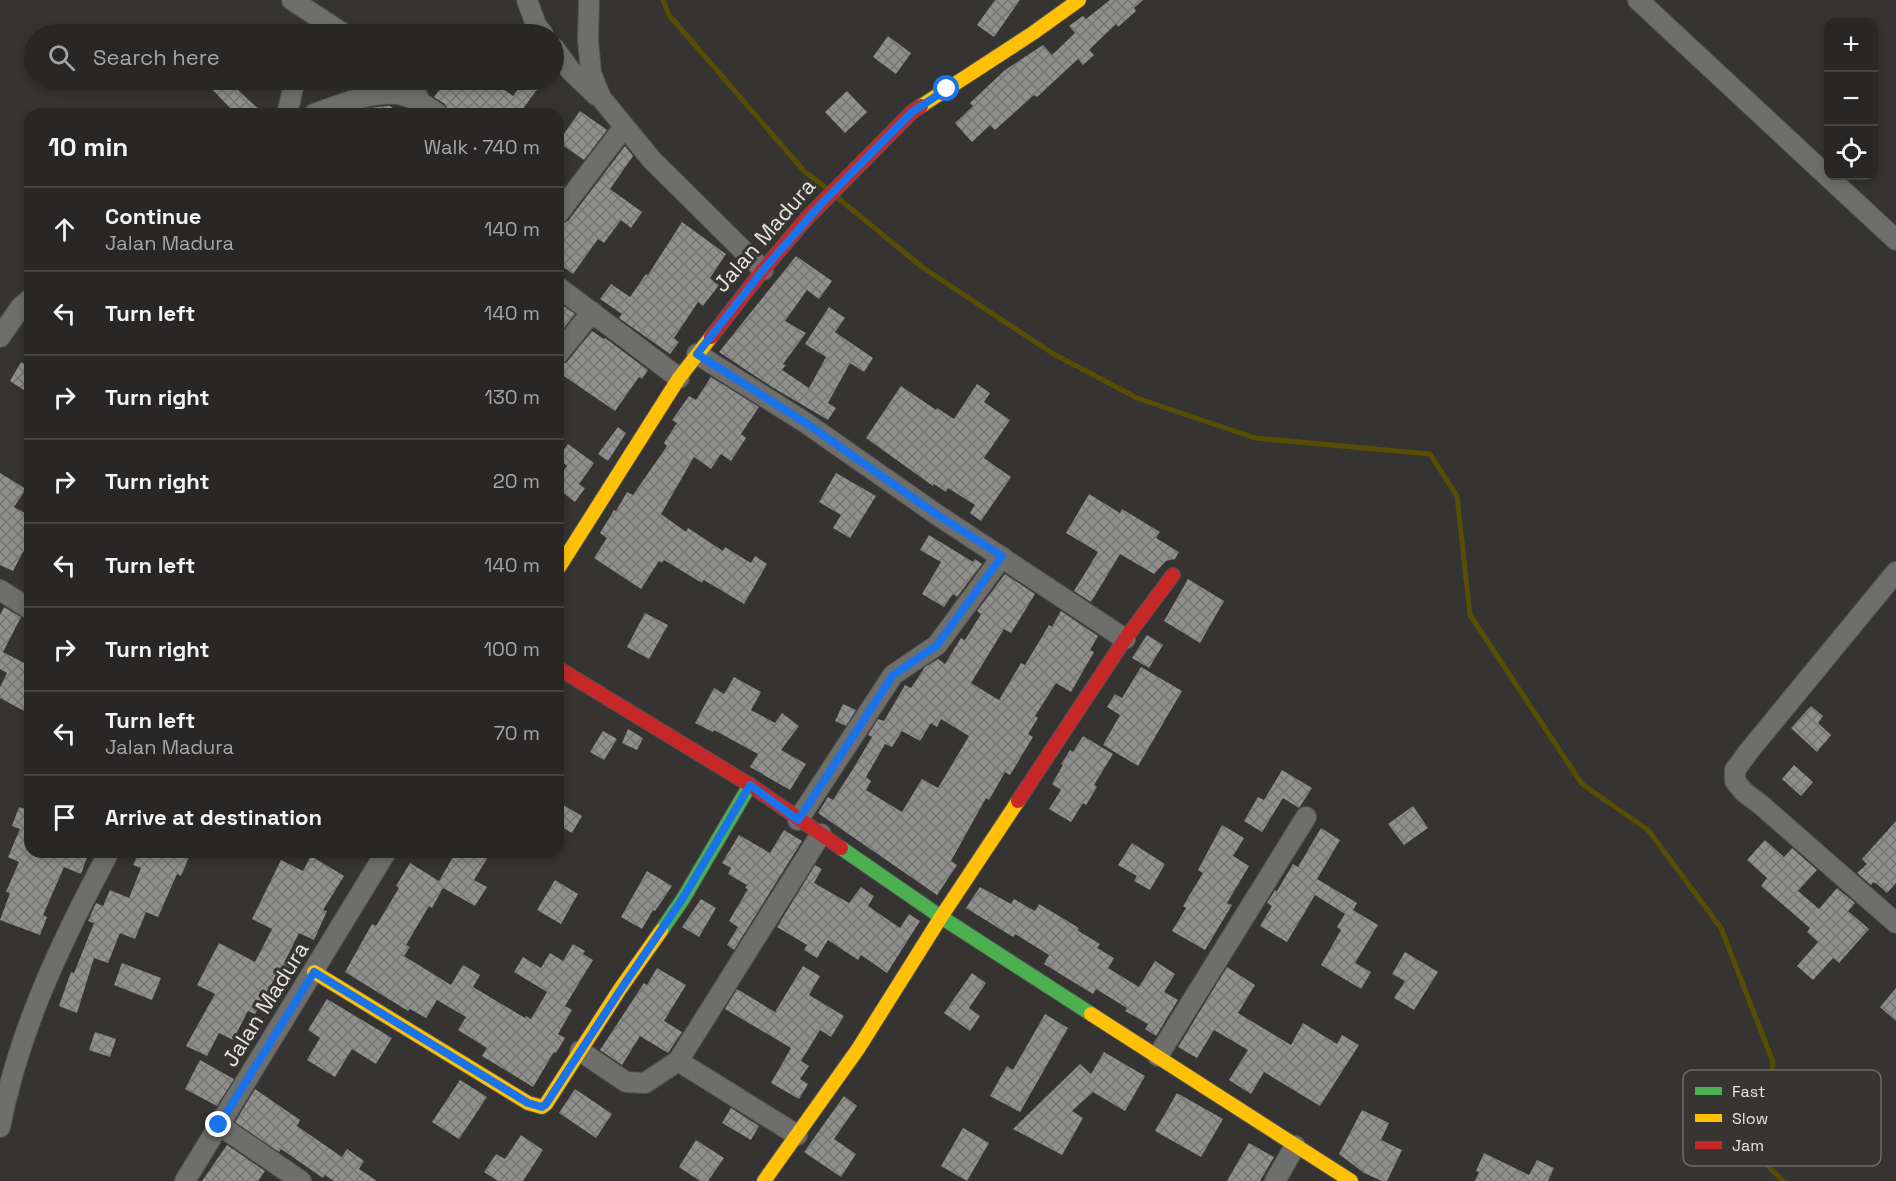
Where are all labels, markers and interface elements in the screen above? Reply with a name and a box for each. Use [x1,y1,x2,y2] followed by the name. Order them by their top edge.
[1824,18,1878,180] map controls
[1824,18,1878,72] button: +
[24,24,564,90] search box
[45,41,78,74] icon: search
[93,43,220,71] text: Search here
[1824,72,1878,126] button: −
[933,75,959,101] route start
[1824,126,1878,180] button: locate
[48,130,128,164] text: 10 min
[424,134,540,160] text: Walk · 740 m
[707,172,821,298] street label: Jalan Madura
[105,202,201,230] text: Continue
[48,213,81,246] icon: ahead
[484,216,540,242] text: 140 m
[105,230,234,256] text: Jalan Madura
[48,297,81,330] icon: left
[105,299,195,327] text: Turn left
[484,300,540,326] text: 140 m
[48,381,81,414] icon: right
[105,383,210,411] text: Turn right
[484,384,540,410] text: 130 m
[48,465,81,498] icon: right
[105,467,210,495] text: Turn right
[493,468,540,494] text: 20 m
[48,549,81,582] icon: left
[105,551,195,579] text: Turn left
[484,552,540,578] text: 140 m
[48,633,81,666] icon: right
[105,635,210,663] text: Turn right
[484,636,540,662] text: 100 m
[105,706,195,734] text: Turn left
[48,717,81,750] icon: left
[494,720,540,746] text: 70 m
[105,734,234,760] text: Jalan Madura
[48,801,81,834] icon: arrive
[105,803,322,831] text: Arrive at destination
[216,936,315,1072] street label: Jalan Madura
[1683,1070,1881,1166] legend
[1732,1081,1765,1102] text: Fast
[1732,1108,1768,1129] text: Slow
[205,1111,231,1137] route end
[1732,1135,1764,1156] text: Jam

